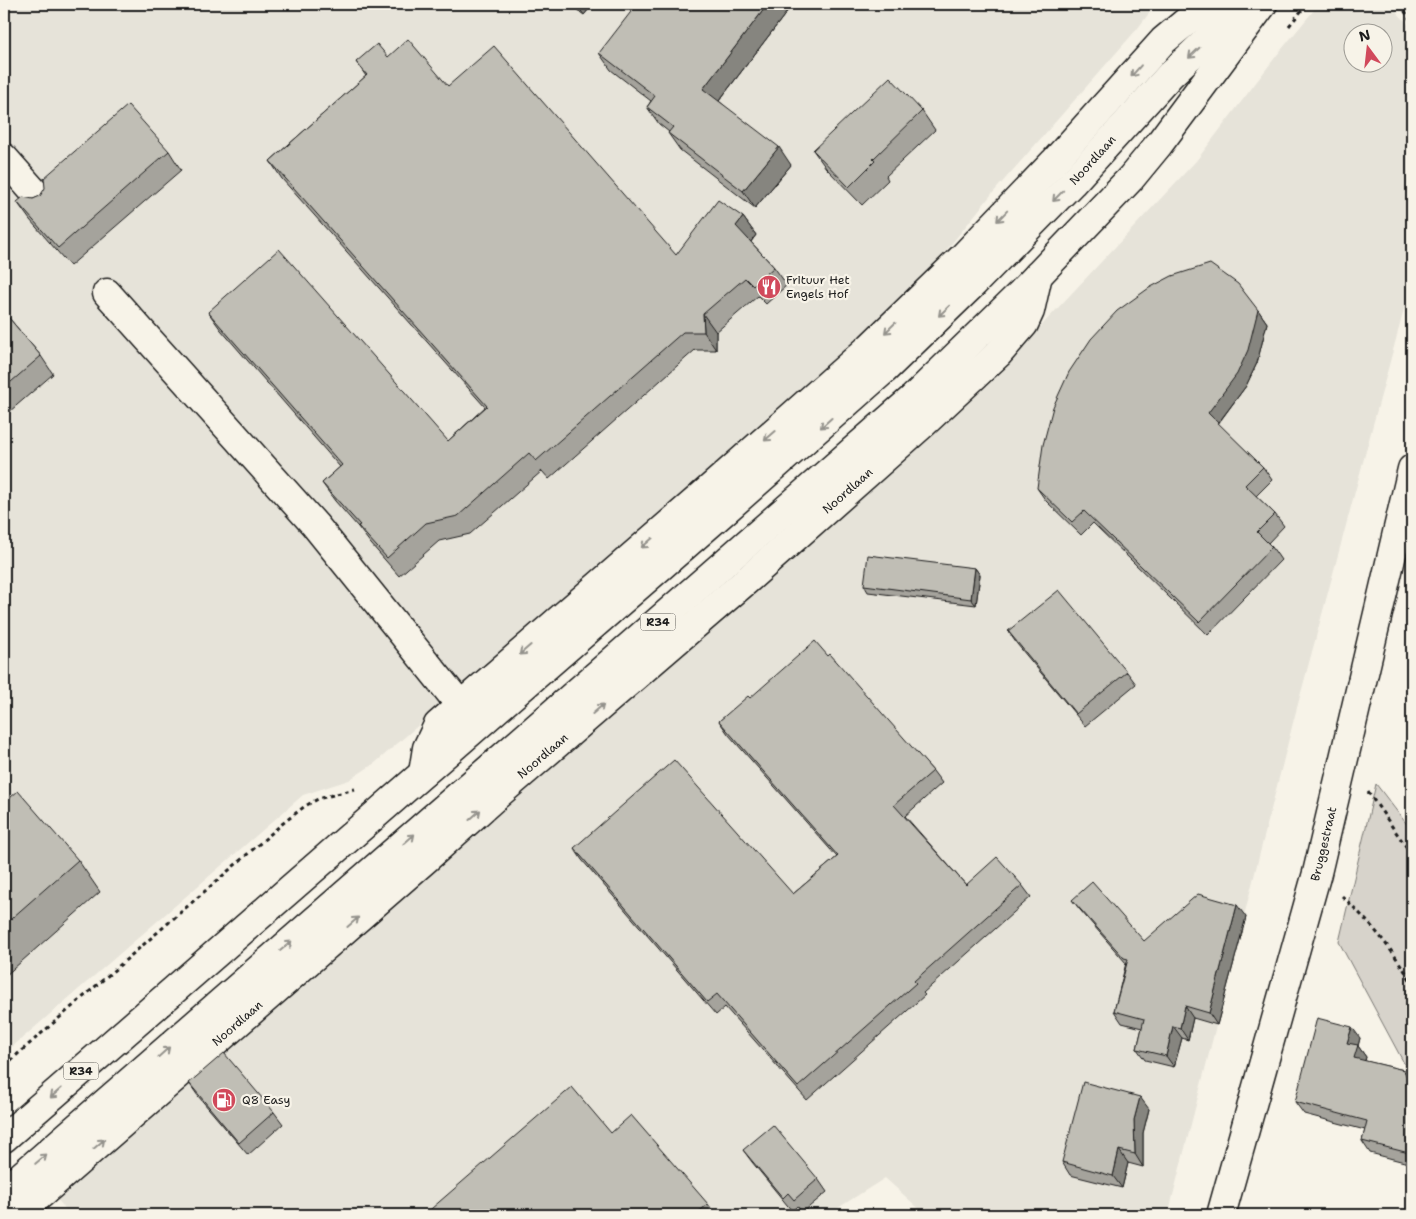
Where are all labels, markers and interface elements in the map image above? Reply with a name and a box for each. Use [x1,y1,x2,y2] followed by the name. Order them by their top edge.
[1344,22,1394,72] north arrow
[1357,25,1372,46] text: N
[1188,46,1200,59] one-way arrow
[1130,65,1142,78] one-way arrow
[1066,132,1119,189] street label: Noordlaan
[1052,190,1064,202] one-way arrow
[996,210,1008,223] one-way arrow
[786,272,850,302] place label: Frituur Het Engels Hof
[756,274,782,300] restaurant icon: Frituur Het Engels Hof
[938,305,950,318] one-way arrow
[884,322,896,334] one-way arrow
[819,417,832,428] one-way arrow
[763,431,776,442] one-way arrow
[819,464,876,517] street label: Noordlaan
[641,538,654,549] one-way arrow
[640,614,676,630] road number: R34
[518,644,531,656] one-way arrow
[592,704,605,715] one-way arrow
[514,730,571,782] street label: Noordlaan
[1307,805,1340,883] street label: Bruggestraat
[469,809,482,821] one-way arrow
[402,833,415,845] one-way arrow
[346,917,359,928] one-way arrow
[280,940,293,952] one-way arrow
[209,997,266,1050] street label: Noordlaan
[157,1047,170,1058] one-way arrow
[64,1062,98,1080] road number: R34
[49,1087,62,1099] one-way arrow
[211,1087,237,1113] fuel station icon: Q8 Easy
[242,1092,291,1108] place label: Q8 Easy
[92,1139,105,1150] one-way arrow
[34,1154,47,1165] one-way arrow

